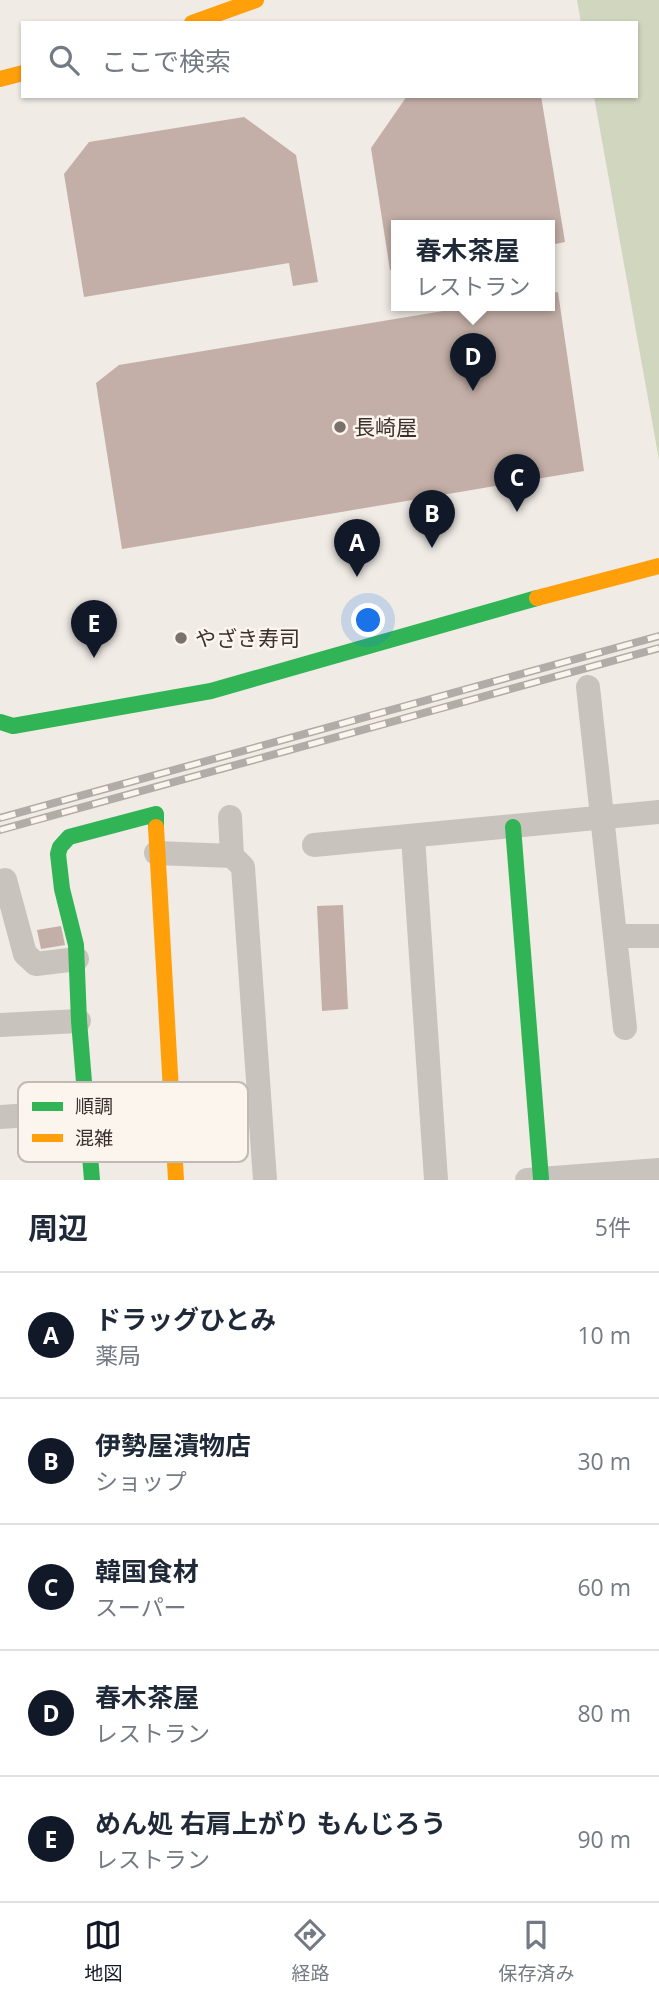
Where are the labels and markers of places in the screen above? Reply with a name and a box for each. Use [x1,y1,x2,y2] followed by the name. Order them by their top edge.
[450,333,496,391] pin: D
[354,413,417,441] place label: 長崎屋
[332,419,348,435] marker: 長崎屋
[494,454,540,512] pin: C
[409,490,455,548] pin: B
[334,519,380,577] pin: A
[71,600,117,658] pin: E
[195,624,300,652] place label: やざき寿司
[173,630,189,646] marker: やざき寿司

